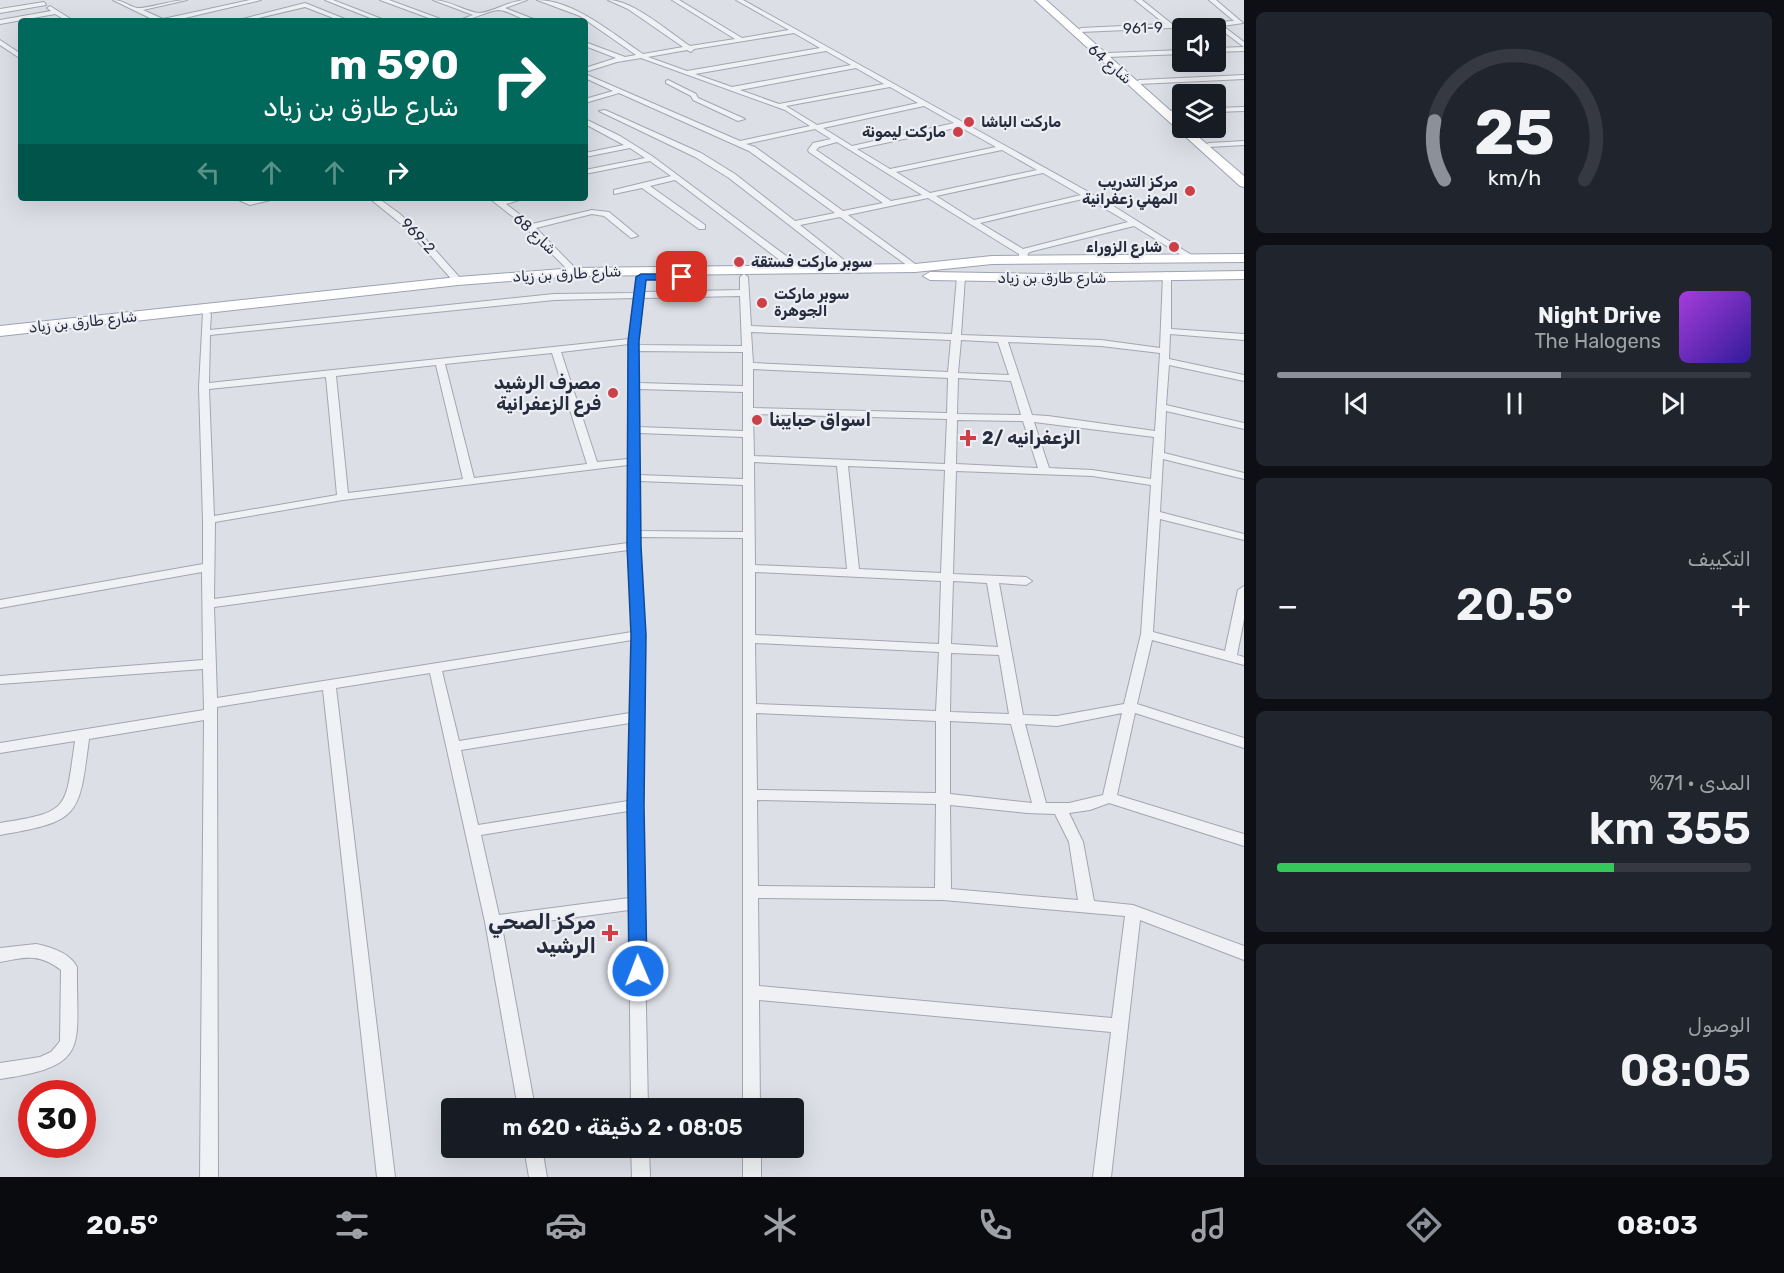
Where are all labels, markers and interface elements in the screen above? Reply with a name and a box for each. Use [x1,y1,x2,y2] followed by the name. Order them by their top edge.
[1123,18,1163,38] street label: 961-9
[1172,18,1226,138] map controls
[1172,18,1226,72] button: sound
[329,40,459,90] text: 590 m
[1083,40,1136,89] street label: شارع 64
[480,42,558,120] icon: right
[1172,84,1226,138] button: layers
[263,91,459,123] text: شارع طارق بن زياد
[1474,96,1554,170] text: 25
[981,113,1062,131] place label: ماركت الباشا
[962,115,976,129] marker: ماركت الباشا
[862,123,946,141] place label: ماركت ليمونة
[951,125,965,139] marker: ماركت ليمونة
[192,156,225,189] icon: left
[255,156,288,189] icon: ahead
[318,156,351,189] icon: ahead
[381,156,414,189] icon: right
[1487,165,1541,190] text: km/h
[1082,173,1178,211] place label: مركز التدريب المهني زعفرانية
[1183,184,1197,198] marker: مركز التدريب المهني زعفرانية
[508,210,560,260] street label: شارع 68
[397,215,439,258] street label: 969-2
[1086,238,1162,258] place label: شارع الزوراء
[1167,240,1181,254] marker: شارع الزوراء
[656,251,707,302] pin
[751,253,872,271] place label: سوبر ماركت فستقة
[732,255,746,269] marker: سوبر ماركت فستقة
[665,260,698,293] icon: arrive
[512,262,622,288] street label: شارع طارق بن زياد
[998,269,1106,289] street label: شارع طارق بن زياد
[774,285,849,320] place label: سوبر ماركت الجوهرة
[755,296,769,310] marker: سوبر ماركت الجوهرة
[1538,302,1661,329] text: Night Drive
[28,307,138,339] street label: شارع طارق بن زياد
[1534,329,1661,353] text: The Halogens
[494,372,601,417] place label: مصرف الرشيد فرع الزعفرانية
[606,386,620,400] marker: مصرف الرشيد فرع الزعفرانية
[1340,387,1373,420] icon: previous
[1498,387,1531,420] icon: pause
[1656,387,1689,420] icon: next
[769,409,871,431] place label: اسواق حبايبنا
[750,413,764,427] marker: اسواق حبايبنا
[982,427,1081,449] place label: الزعفرانيه /2
[959,429,977,447] marker: الزعفرانيه /2
[1688,547,1751,571] text: التكييف
[1456,578,1573,631] text: 20.5°
[1277,586,1298,625] text: −
[1730,586,1751,625] text: +
[1649,771,1751,795] text: المدى · 71%
[1589,802,1751,855] text: 355 km
[488,909,596,959] place label: مركز الصحي الرشيد
[601,924,619,942] marker: مركز الصحي الرشيد
[606,939,670,1003] position arrow
[1688,1013,1751,1037] text: الوصول
[1620,1044,1751,1097] text: 08:05
[18,1080,96,1158] speed limit sign: 30
[502,1114,743,1141] text: 08:05 · 2 دقيقة · 620 m
[331,1204,373,1246] icon: filters
[545,1204,587,1246] icon: car
[759,1204,801,1246] icon: climate
[974,1204,1016,1246] icon: phone
[1188,1204,1230,1246] icon: music
[1403,1204,1445,1246] icon: directions
[86,1209,158,1241] text: 20.5°
[1617,1209,1698,1241] text: 08:03

